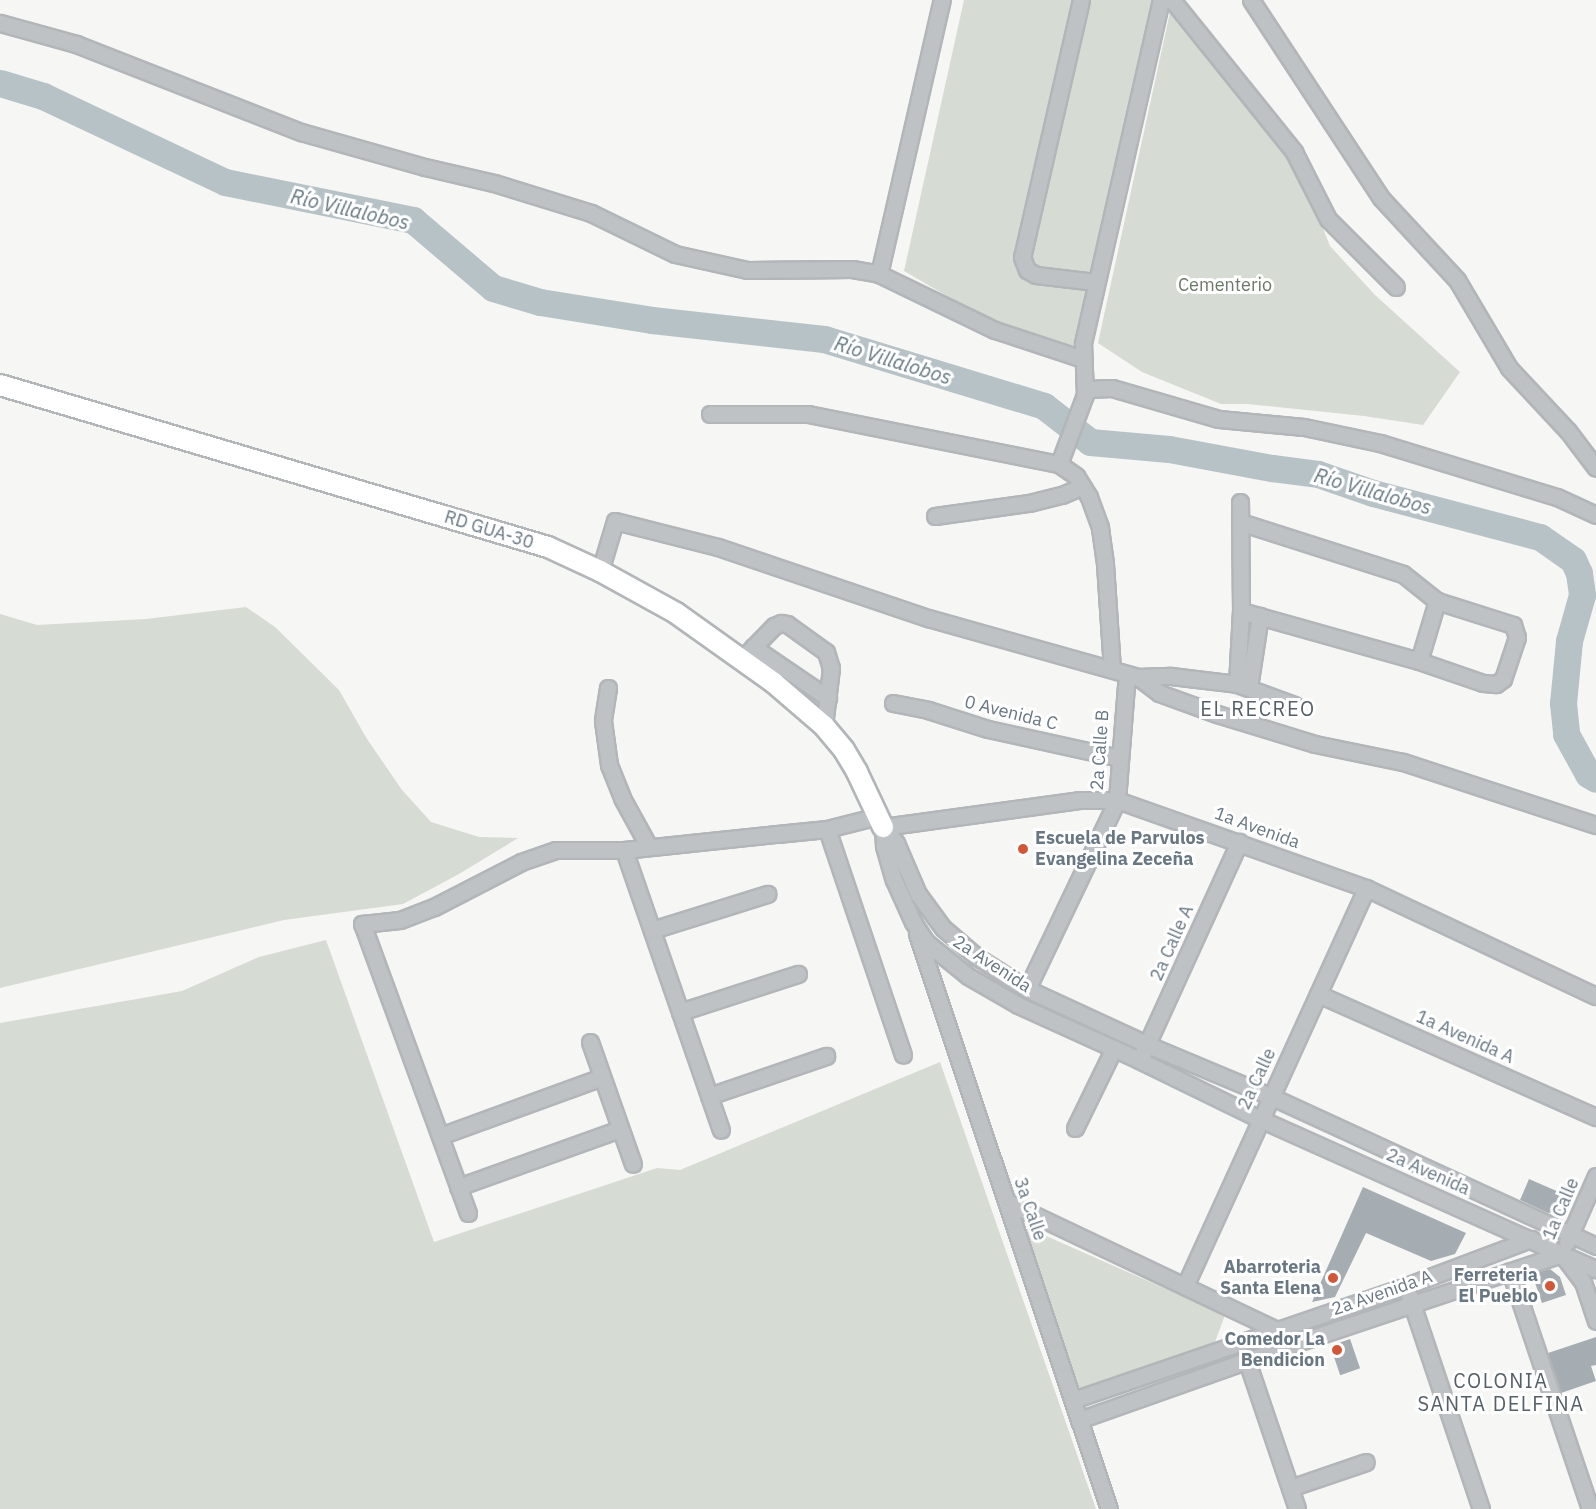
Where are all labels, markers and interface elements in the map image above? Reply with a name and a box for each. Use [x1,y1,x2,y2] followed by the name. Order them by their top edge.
[288,184,412,234] water label: Río Villalobos
[1178,274,1272,296] park label: Cementerio
[832,331,954,389] water label: Río Villalobos
[1312,463,1434,519] water label: Río Villalobos
[442,506,536,554] street label: RD GUA-30
[962,691,1060,735] street label: 0 Avenida C
[1200,696,1316,720] district label: EL RECREO
[1086,709,1114,791] street label: 2a Calle B
[1211,803,1303,853] street label: 1a Avenida
[1035,828,1205,870] place label: Escuela de Parvulos Evangelina Zeceña
[1016,842,1030,856] marker: Escuela de Parvulos Evangelina Zeceña
[1146,902,1198,984] street label: 2a Calle A
[949,931,1035,997] street label: 2a Avenida
[1413,1006,1517,1068] street label: 1a Avenida A
[1233,1045,1281,1113] street label: 2a Calle
[1383,1144,1473,1200] street label: 2a Avenida
[1009,1175,1051,1243] street label: 3a Calle
[1538,1175,1584,1243] street label: 1a Calle
[1220,1257,1321,1300] place label: Abarroteria Santa Elena
[1454,1265,1538,1308] place label: Ferreteria El Pueblo
[1329,1266,1435,1320] street label: 2a Avenida A
[1326,1271,1340,1285] marker: Abarroteria Santa Elena
[1543,1279,1557,1293] marker: Ferreteria El Pueblo
[1224,1329,1325,1372] place label: Comedor La Bendicion
[1330,1343,1344,1357] marker: Comedor La Bendicion
[1418,1368,1584,1415] district label: COLONIA SANTA DELFINA

